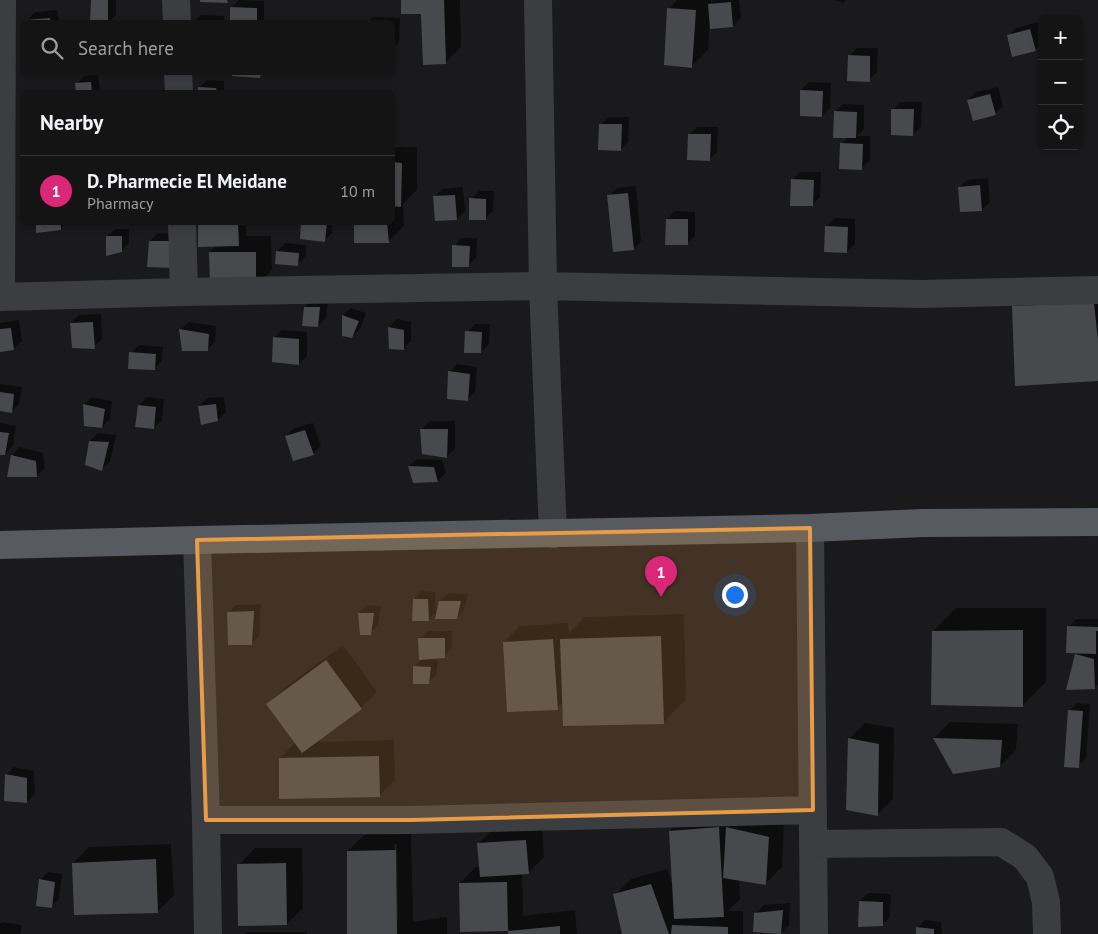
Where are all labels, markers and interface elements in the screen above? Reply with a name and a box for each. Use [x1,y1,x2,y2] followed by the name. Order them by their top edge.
[1038,15,1083,150] map controls
[1038,15,1083,60] button: +
[20,20,395,75] search box
[38,34,66,62] icon: search
[78,36,174,60] text: Search here
[1038,60,1083,105] button: −
[1038,105,1083,150] button: locate
[40,109,103,136] text: Nearby
[87,169,287,193] text: D. Pharmecie El Meidane
[51,181,61,201] text: 1
[340,181,375,201] text: 10 m
[87,193,153,213] text: Pharmacy
[645,556,677,597] pin: 1
[722,582,748,608] your location

